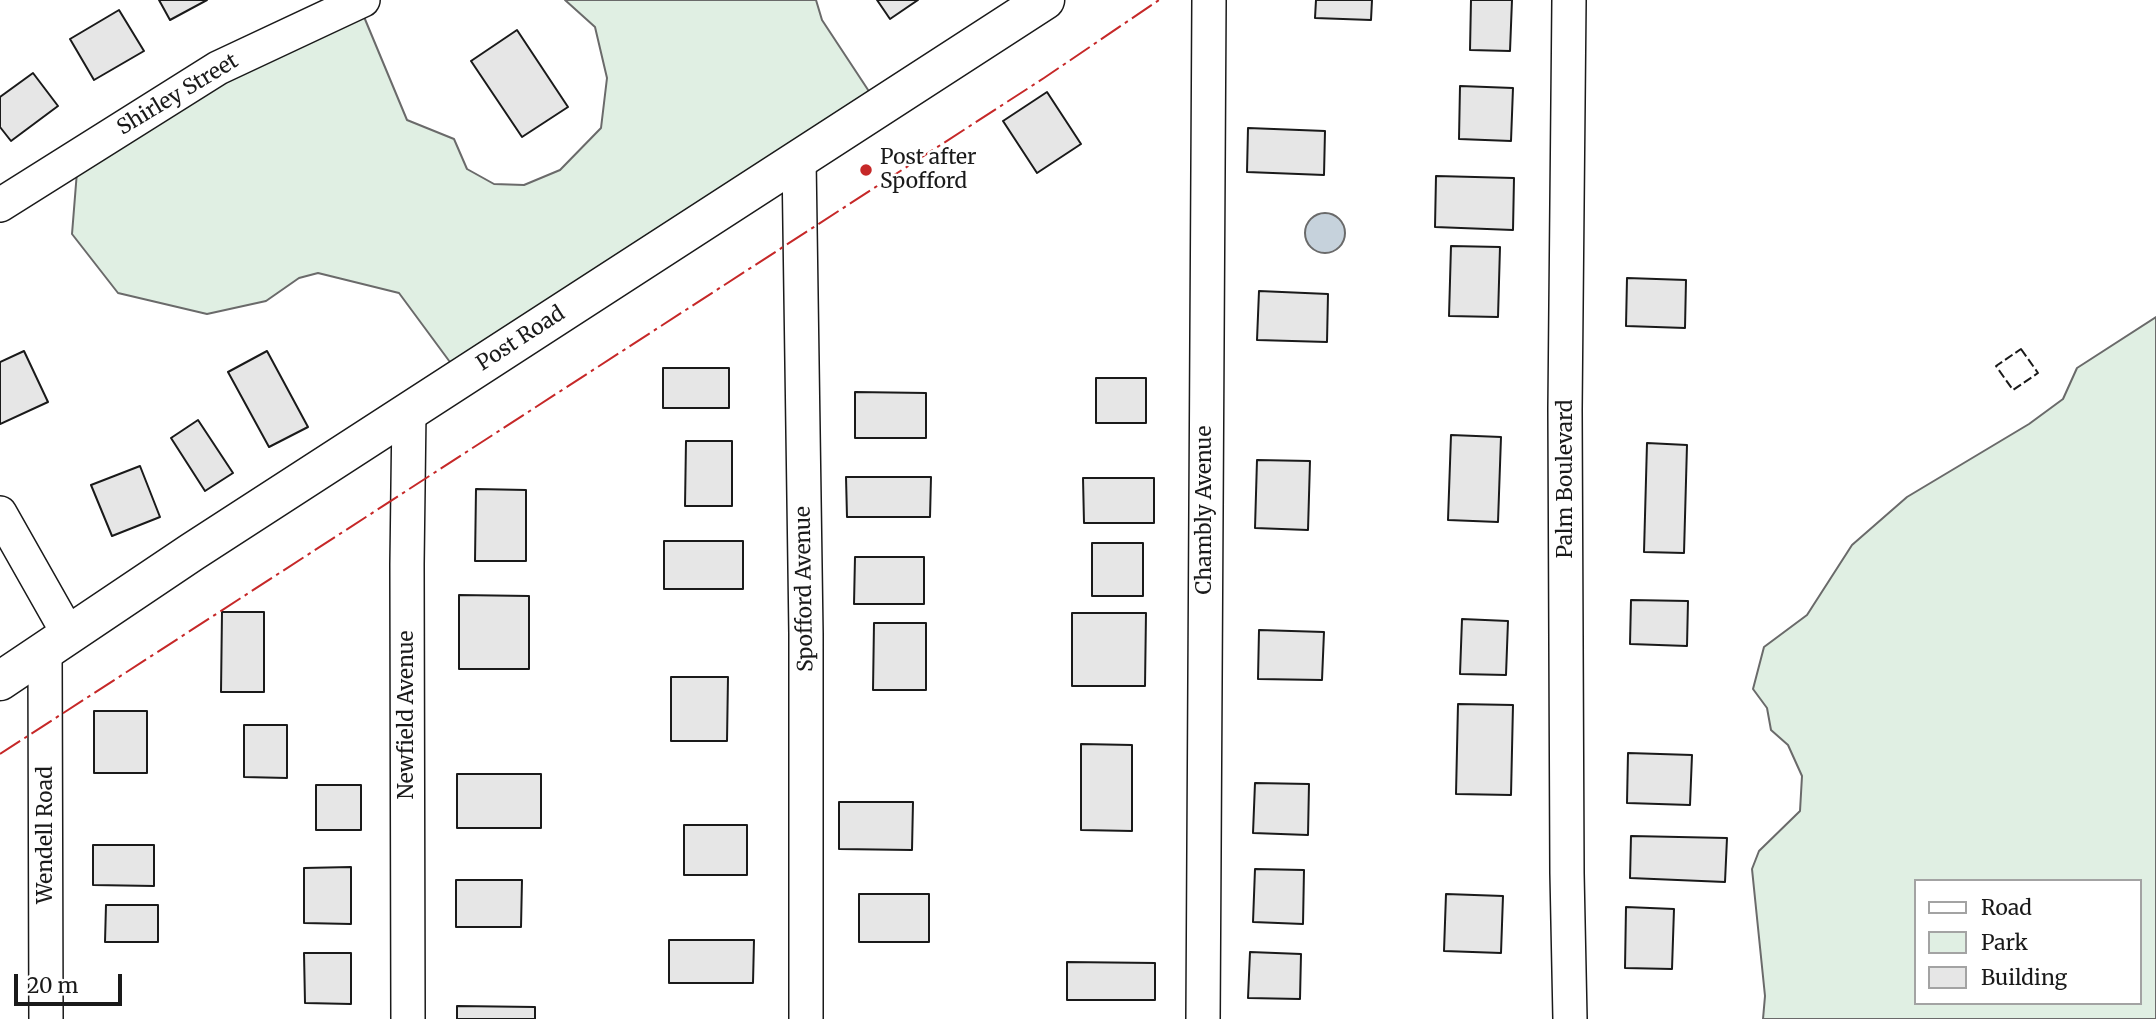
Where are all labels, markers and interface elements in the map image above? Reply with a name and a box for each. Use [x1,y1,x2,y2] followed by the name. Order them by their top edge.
[113,49,243,141] street label: Shirley Street
[880,145,976,195] place label: Post after Spofford
[858,162,874,178] marker: Post after Spofford
[472,301,570,377] street label: Post Road
[1553,399,1579,559] street label: Palm Boulevard
[1192,426,1218,594] street label: Chambly Avenue
[791,506,819,672] street label: Spofford Avenue
[394,631,420,799] street label: Newfield Avenue
[33,766,59,904] street label: Wendell Road
[1914,879,2142,1005] legend
[1981,894,2032,921] text: Road
[1981,929,2028,956] text: Park
[18,960,126,1004] scale bar
[1981,964,2067,991] text: Building
[27,972,78,999] text: 20 m

